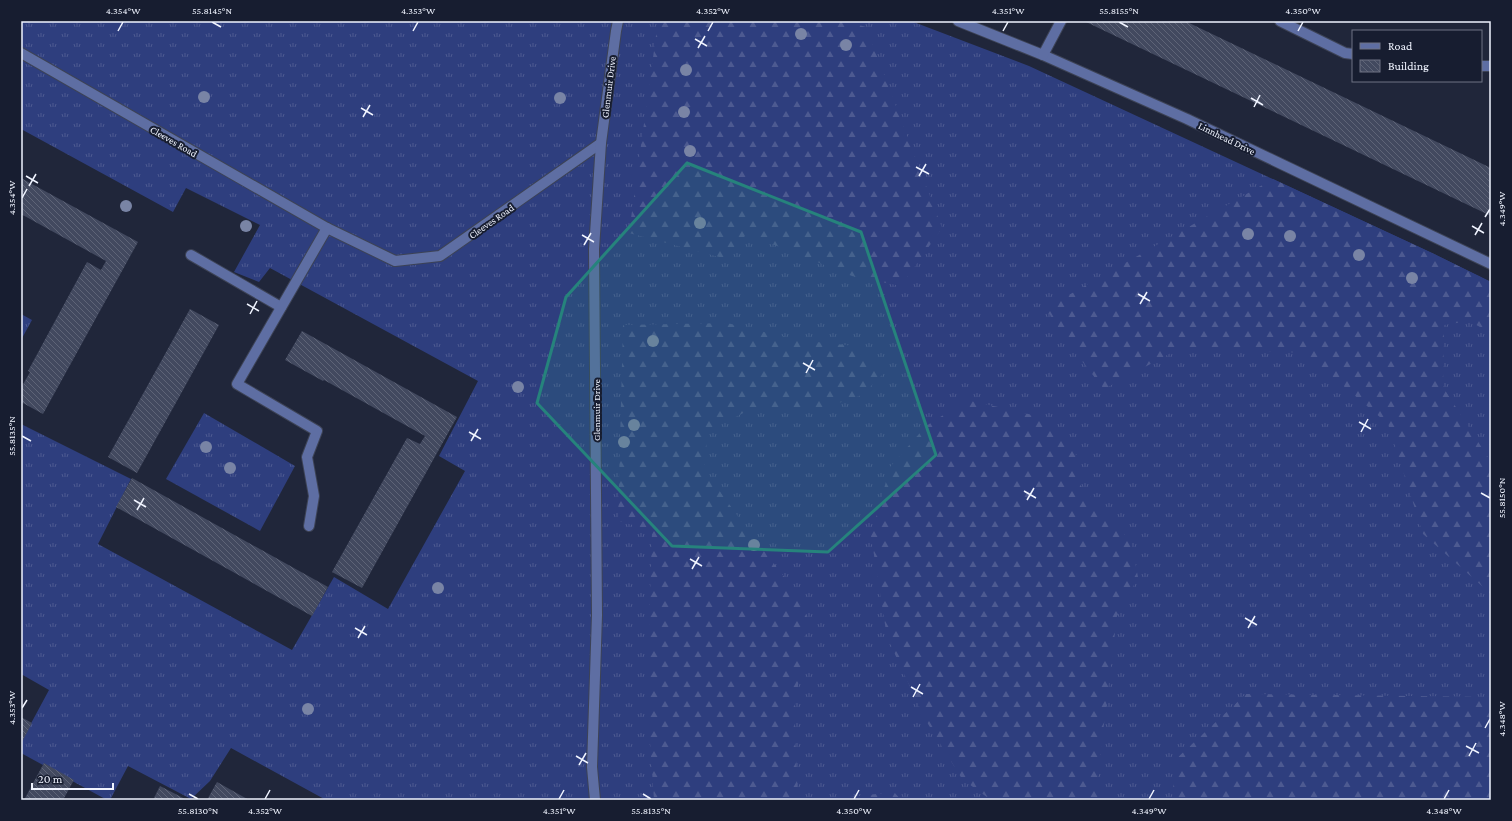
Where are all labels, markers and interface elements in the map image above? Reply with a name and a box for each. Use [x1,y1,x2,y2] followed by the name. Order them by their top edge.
[106,5,141,16] text: 4.354°W
[192,5,232,16] text: 55.8145°N
[401,5,436,16] text: 4.353°W
[696,5,731,16] text: 4.352°W
[992,5,1025,16] text: 4.351°W
[1099,5,1139,16] text: 55.8155°N
[1285,5,1321,16] text: 4.350°W
[1352,30,1482,82] legend
[1388,39,1413,53] text: Road
[599,55,618,118] street label: Glenmuir Drive
[1388,59,1429,73] text: Building
[1197,120,1257,157] street label: Linnhead Drive
[148,124,200,160] street label: Cleeves Road
[6,180,17,215] text: 4.354°W
[1496,191,1507,227] text: 4.349°W
[467,201,516,241] street label: Cleeves Road
[591,378,602,441] street label: Glenmuir Drive
[6,416,17,456] text: 55.8135°N
[1496,477,1507,518] text: 55.8150°N
[6,690,17,725] text: 4.353°W
[1496,701,1507,737] text: 4.348°W
[32,765,113,791] scale bar
[38,772,63,786] text: 20 m
[178,805,219,816] text: 55.8130°N
[248,805,283,816] text: 4.352°W
[543,805,576,816] text: 4.351°W
[631,805,671,816] text: 55.8135°N
[836,805,872,816] text: 4.350°W
[1132,805,1167,816] text: 4.349°W
[1426,805,1462,816] text: 4.348°W

